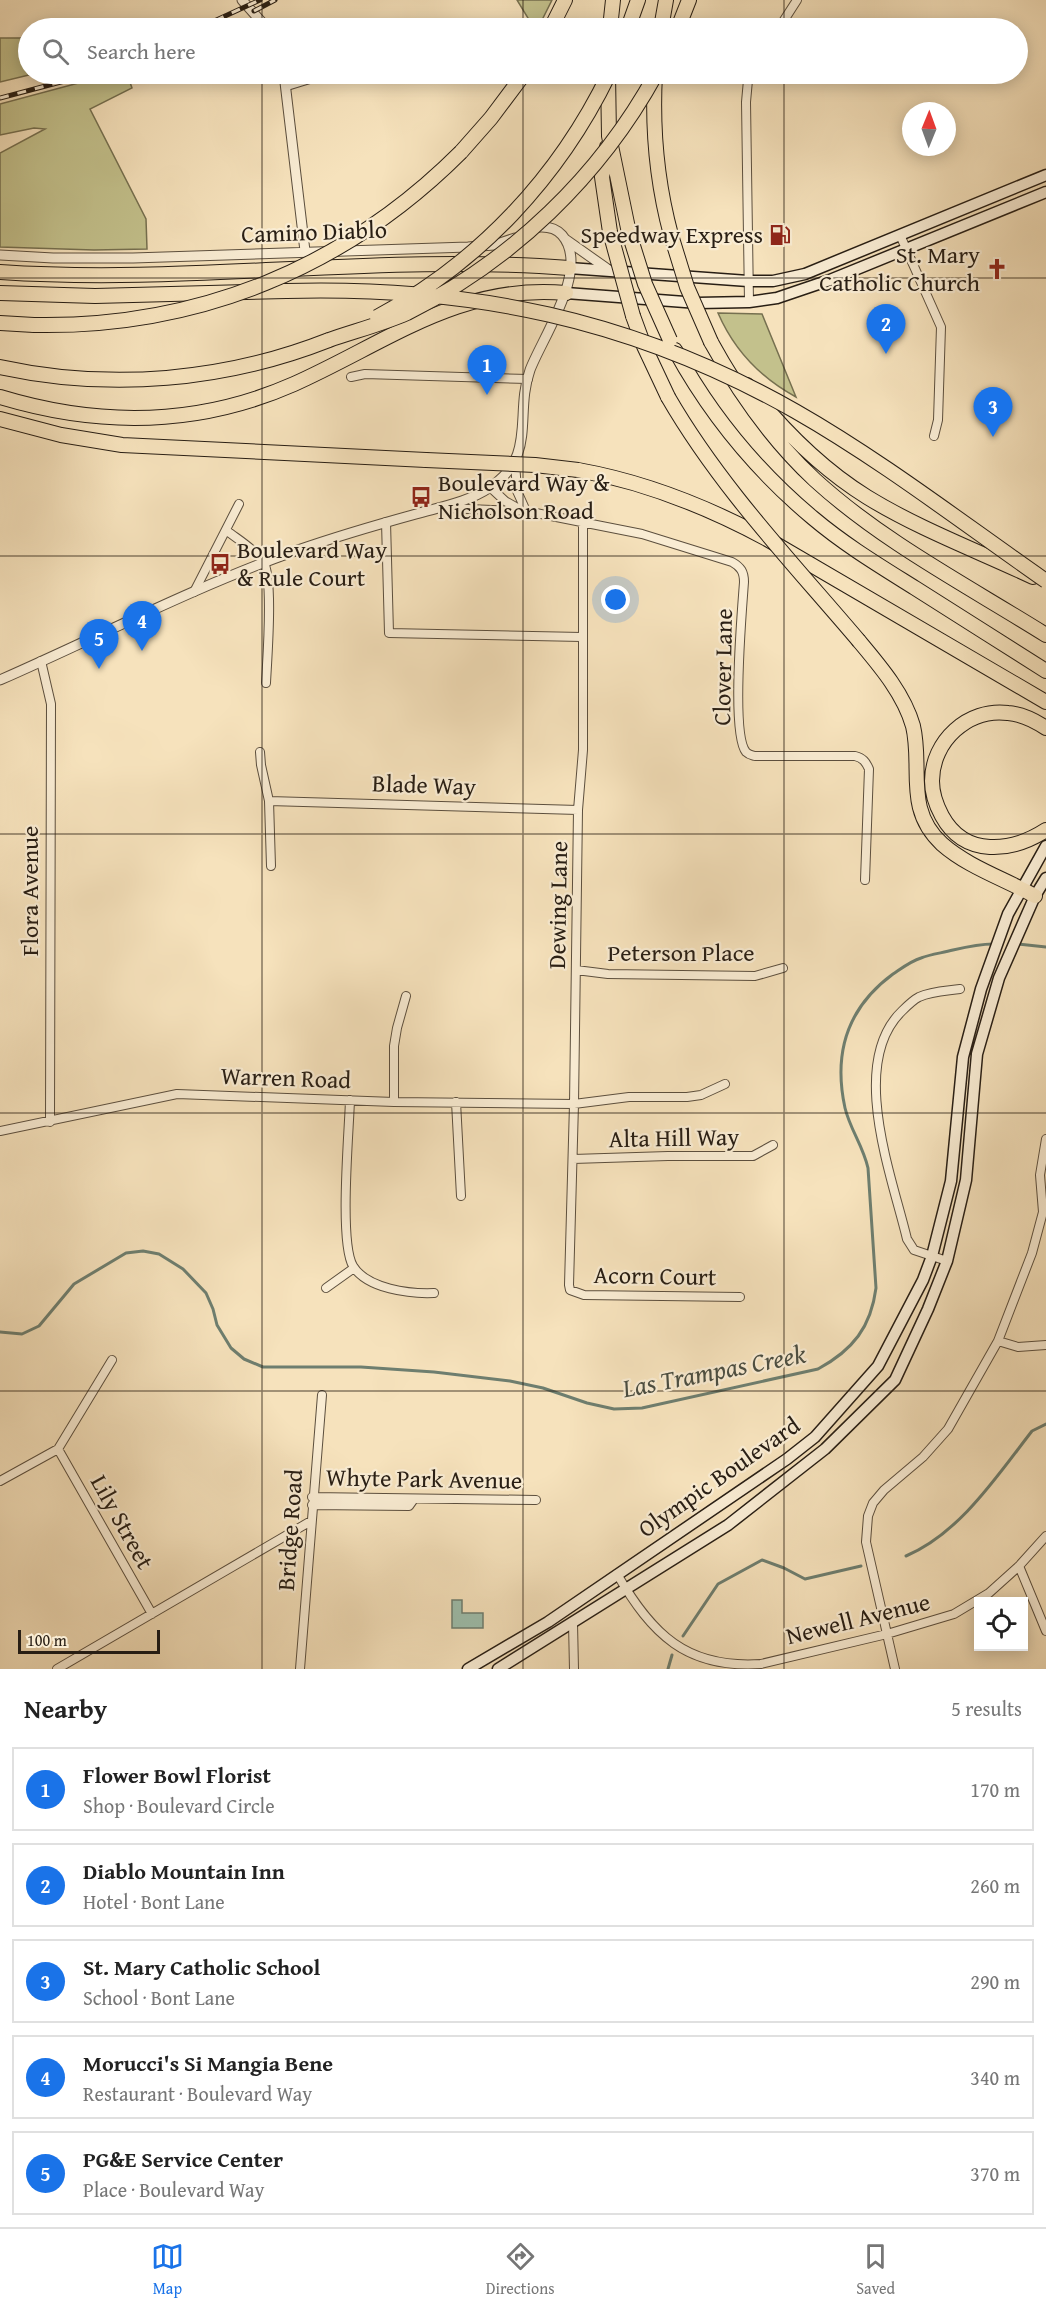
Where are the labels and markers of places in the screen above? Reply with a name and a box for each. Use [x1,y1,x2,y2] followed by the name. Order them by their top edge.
[581,217,763,252] place label: Speedway Express
[768,223,792,247] fuel station icon: Speedway Express
[819,237,981,300] place label: St. Mary Catholic Church
[985,257,1009,281] church icon: St. Mary Catholic Church
[866,304,906,354] pin: 2
[468,346,506,395] pin: 1
[974,388,1012,437] pin: 3
[438,465,610,528] place label: Boulevard Way & Nicholson Road
[409,485,433,509] bus stop icon: Boulevard Way & Nicholson Road
[237,532,387,595] place label: Boulevard Way & Rule Court
[208,552,232,576] bus stop icon: Boulevard Way & Rule Court
[122,602,162,651] pin: 4
[80,620,118,669] pin: 5

